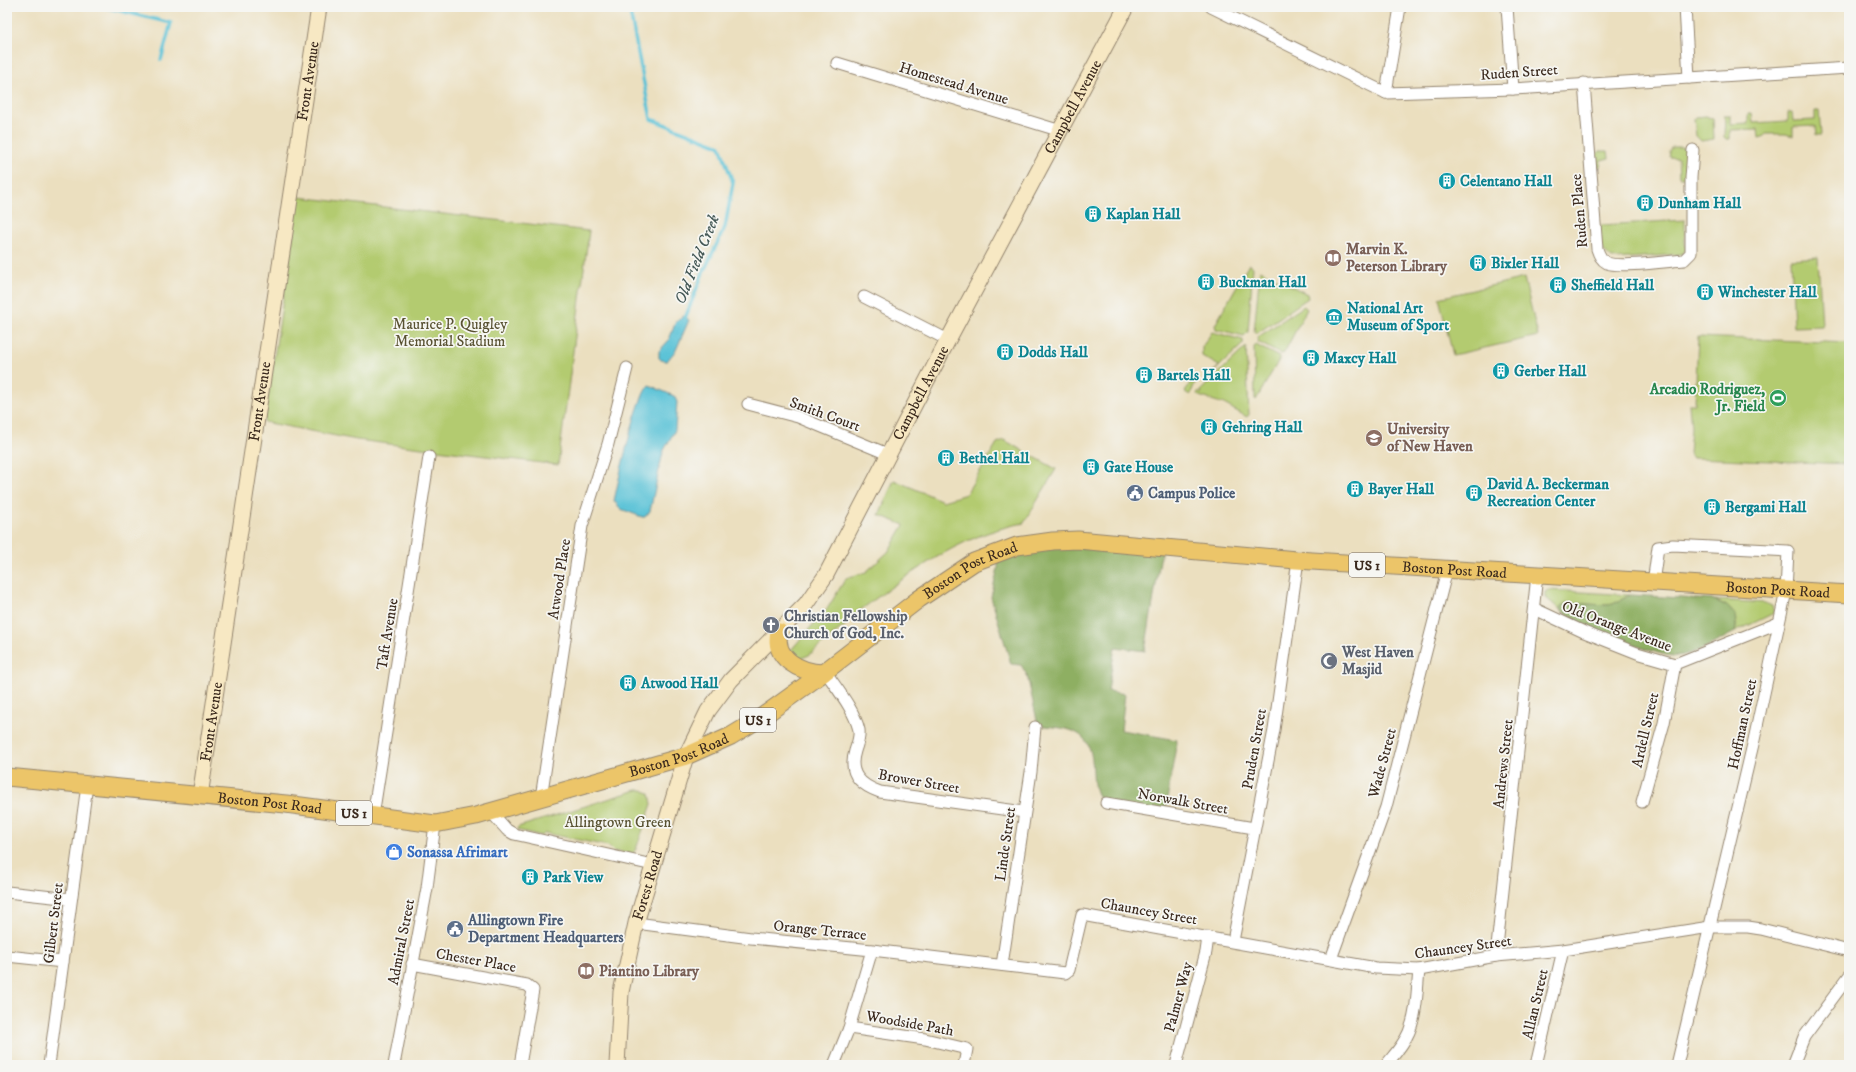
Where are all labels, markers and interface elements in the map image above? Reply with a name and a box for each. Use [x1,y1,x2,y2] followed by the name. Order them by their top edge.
[293,40,324,122] street label: Front Avenue
[1040,57,1106,157] street label: Campbell Avenue
[897,58,1011,109] street label: Homestead Avenue
[1480,60,1559,85] street label: Ruden Street
[1437,171,1457,191] building icon: Celentano Hall
[1460,172,1553,191] place label: Celentano Hall
[1567,173,1592,249] street label: Ruden Place
[1635,193,1655,213] building icon: Dunham Hall
[1658,194,1741,213] place label: Dunham Hall
[1083,204,1103,224] building icon: Kaplan Hall
[1106,205,1181,224] place label: Kaplan Hall
[670,212,724,307] water label: Old Field Creek
[1346,240,1448,276] place label: Marvin K. Peterson Library
[1323,248,1343,268] library icon: Marvin K. Peterson Library
[1468,253,1488,273] building icon: Bixler Hall
[1491,254,1560,273] place label: Bixler Hall
[1196,272,1216,292] building icon: Buckman Hall
[1219,273,1307,292] place label: Buckman Hall
[1548,275,1568,295] building icon: Sheffield Hall
[1571,276,1654,295] place label: Sheffield Hall
[1695,282,1715,302] building icon: Winchester Hall
[1717,283,1817,302] place label: Winchester Hall
[1347,299,1449,335] place label: National Art Museum of Sport
[1324,307,1344,327] museum icon: National Art Museum of Sport
[393,315,508,351] park label: Maurice P. Quigley Memorial Stadium
[995,342,1015,362] building icon: Dodds Hall
[889,343,953,444] street label: Campbell Avenue
[1018,343,1088,362] place label: Dodds Hall
[1301,348,1321,368] building icon: Maxcy Hall
[1324,349,1397,368] place label: Maxcy Hall
[245,360,275,443] street label: Front Avenue
[1491,361,1511,381] building icon: Gerber Hall
[1514,362,1587,381] place label: Gerber Hall
[1134,365,1154,385] building icon: Bartels Hall
[1157,366,1231,385] place label: Bartels Hall
[1649,380,1766,416] place label: Arcadio Rodriguez, Jr. Field
[1768,388,1788,408] sports icon: Arcadio Rodriguez, Jr. Field
[787,393,863,436] street label: Smith Court
[1199,417,1219,437] building icon: Gehring Hall
[1222,418,1303,437] place label: Gehring Hall
[1387,420,1473,456] place label: University of New Haven
[1364,428,1384,448] school or university icon: University of New Haven
[936,448,956,468] building icon: Bethel Hall
[959,449,1030,468] place label: Bethel Hall
[1081,457,1101,477] building icon: Gate House
[1104,458,1174,477] place label: Gate House
[1487,475,1609,511] place label: David A. Beckerman Recreation Center
[1345,479,1365,499] building icon: Bayer Hall
[1368,480,1434,499] place label: Bayer Hall
[1125,483,1145,503] public building icon: Campus Police
[1464,483,1484,503] building icon: David A. Beckerman Recreation Center
[1148,484,1236,503] place label: Campus Police
[1702,497,1722,517] building icon: Bergami Hall
[1725,498,1807,517] place label: Bergami Hall
[544,537,575,621] street label: Atwood Place
[920,538,1020,604] street label: Boston Post Road
[1349,553,1385,577] road number: US 1
[1401,558,1508,583] street label: Boston Post Road
[1725,577,1831,603] street label: Boston Post Road
[372,597,403,671] street label: Taft Avenue
[1559,597,1674,656] street label: Old Orange Avenue
[784,607,908,643] place label: Christian Fellowship Church of God, Inc.
[761,615,781,635] church icon: Christian Fellowship Church of God, Inc.
[1341,643,1414,679] place label: West Haven Masjid
[1319,651,1339,671] mosque icon: West Haven Masjid
[618,673,638,693] building icon: Atwood Hall
[640,674,719,693] place label: Atwood Hall
[1724,677,1761,771] street label: Hoffman Street
[196,681,227,763] street label: Front Avenue
[1628,691,1663,770] street label: Ardell Street
[1238,707,1271,791] street label: Pruden Street
[740,708,776,732] road number: US 1
[1489,718,1518,810] street label: Andrews Street
[1364,726,1401,801] street label: Wade Street
[627,729,732,782] street label: Boston Post Road
[877,765,961,798] street label: Brower Street
[1136,784,1230,819] street label: Norwalk Street
[217,788,323,819] street label: Boston Post Road
[336,801,372,825] road number: US 1
[991,805,1020,882] street label: Linde Street
[565,813,671,832] park label: Allingtown Green
[384,842,404,862] shop icon: Sonassa Afrimart
[407,843,508,862] place label: Sonassa Afrimart
[628,848,667,923] street label: Forest Road
[520,867,540,887] building icon: Park View
[543,868,604,887] place label: Park View
[39,881,68,965] street label: Gilbert Street
[1099,894,1199,929] street label: Chauncey Street
[384,897,419,987] street label: Admiral Street
[467,911,624,948] place label: Allingtown Fire Department Headquarters
[773,916,867,945] street label: Orange Terrace
[445,919,465,939] public building icon: Allingtown Fire Department Headquarters
[1413,931,1513,964] street label: Chauncey Street
[434,944,517,977] street label: Chester Place
[1160,959,1197,1034] street label: Palmer Way
[576,961,596,981] library icon: Piantino Library
[599,962,700,981] place label: Piantino Library
[1518,967,1553,1041] street label: Allan Street
[864,1006,955,1041] street label: Woodside Path

